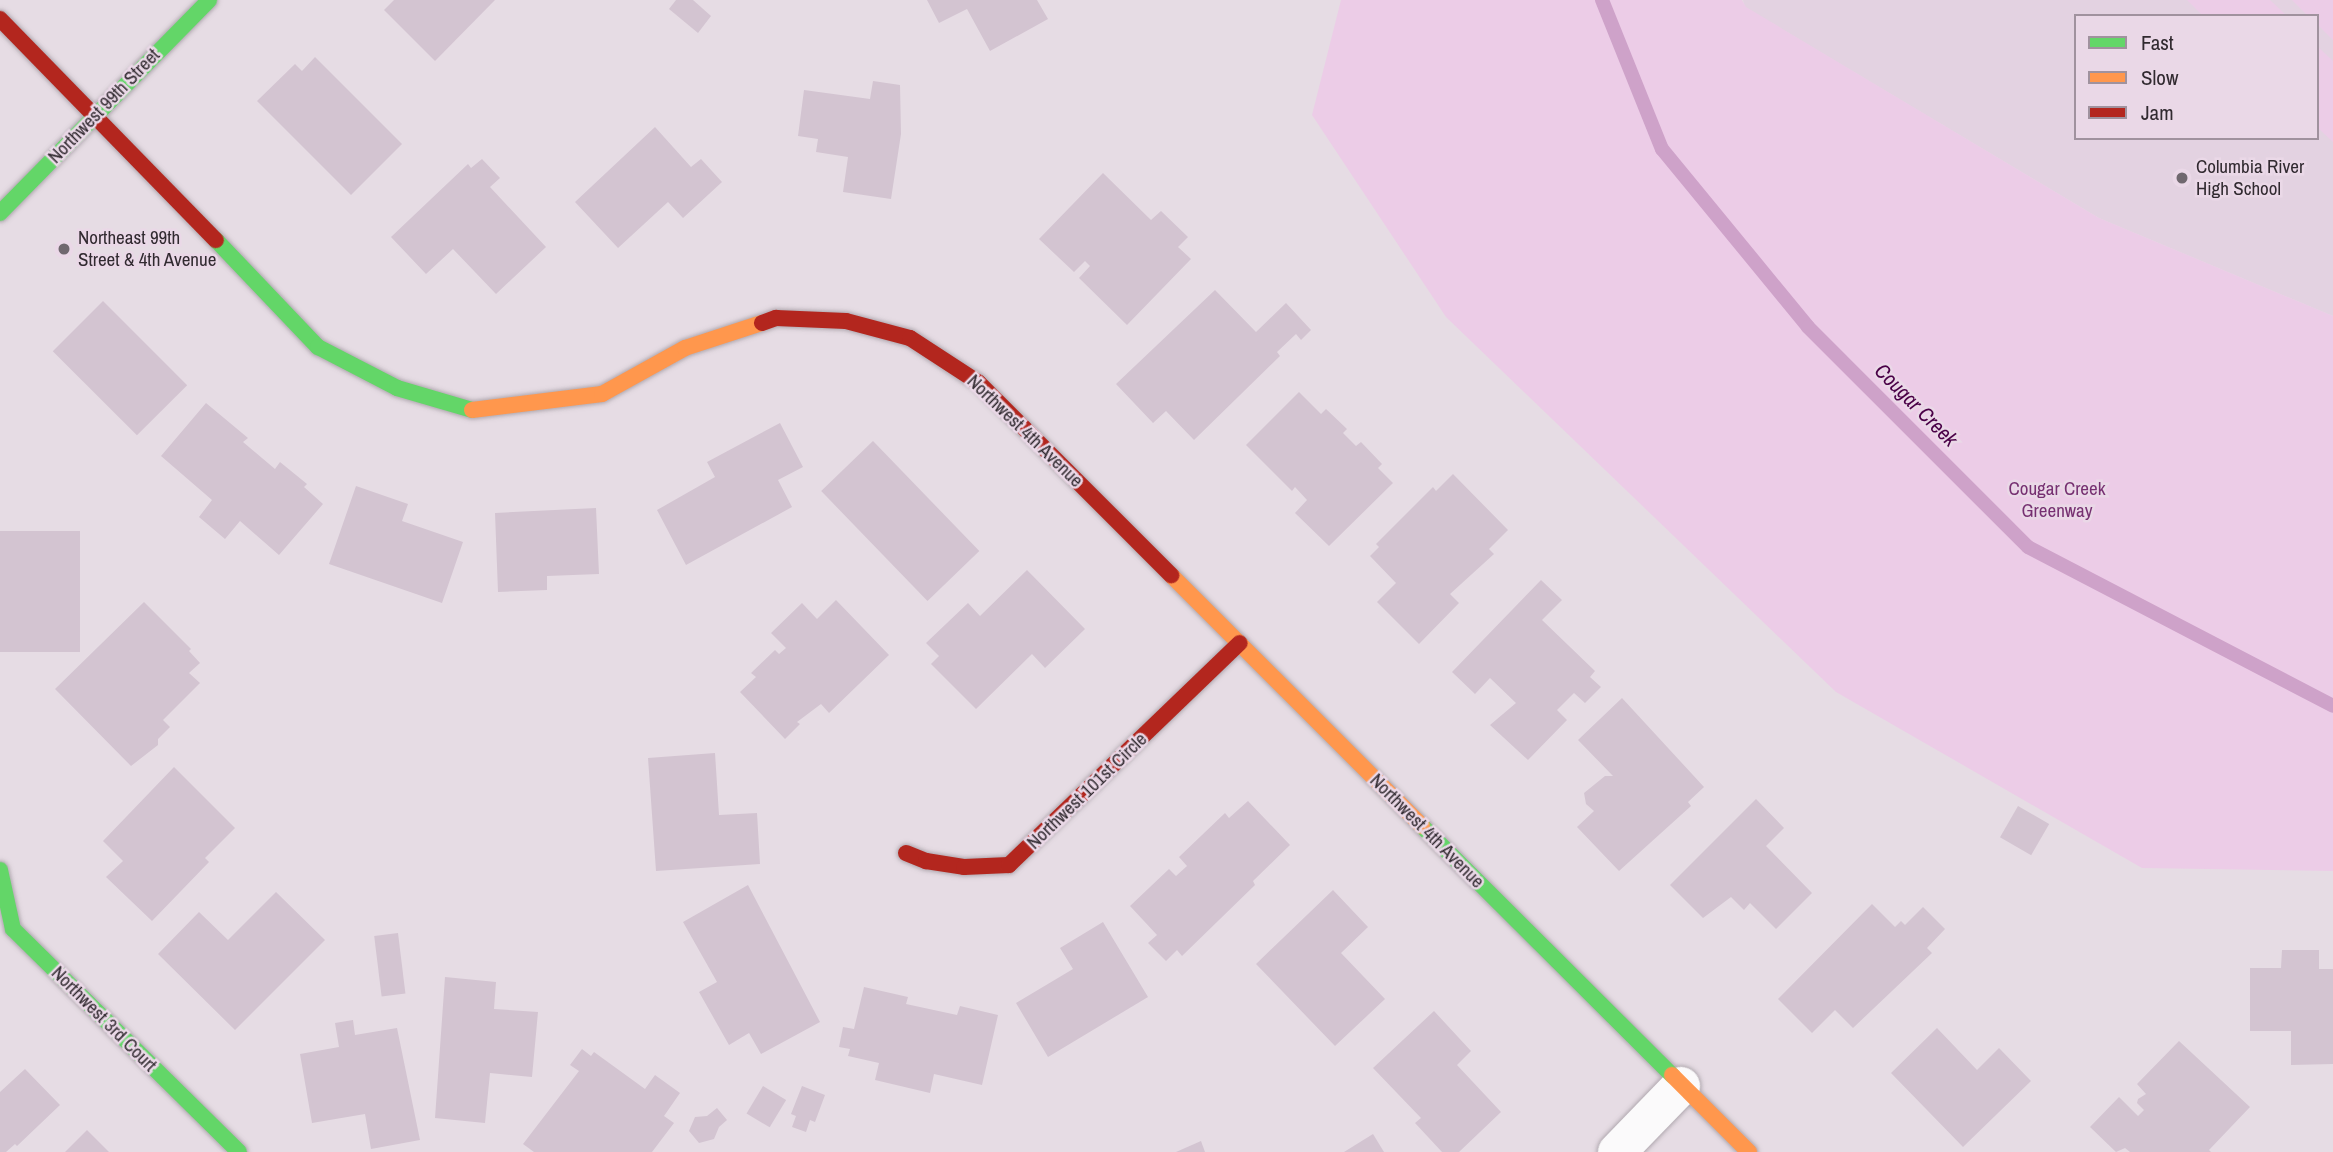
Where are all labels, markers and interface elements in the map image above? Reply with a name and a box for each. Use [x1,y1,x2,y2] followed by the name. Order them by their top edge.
[2074,14,2319,140] legend
[2141,28,2174,57] text: Fast
[43,44,165,168] street label: Northwest 99th Street
[2141,63,2178,92] text: Slow
[2141,98,2174,127] text: Jam
[2196,156,2304,200] place label: Columbia River High School
[2174,170,2190,186] marker: Columbia River High School
[78,227,217,271] place label: Northeast 99th Street & 4th Avenue
[56,241,72,257] marker: Northeast 99th Street & 4th Avenue
[1869,358,1963,452] water label: Cougar Creek
[962,370,1088,492] street label: Northwest 4th Avenue
[2009,478,2105,522] park label: Cougar Creek Greenway
[1022,728,1152,854] street label: Northwest 101st Circle
[1365,769,1489,893] street label: Northwest 4th Avenue
[47,962,161,1076] street label: Northwest 3rd Court

